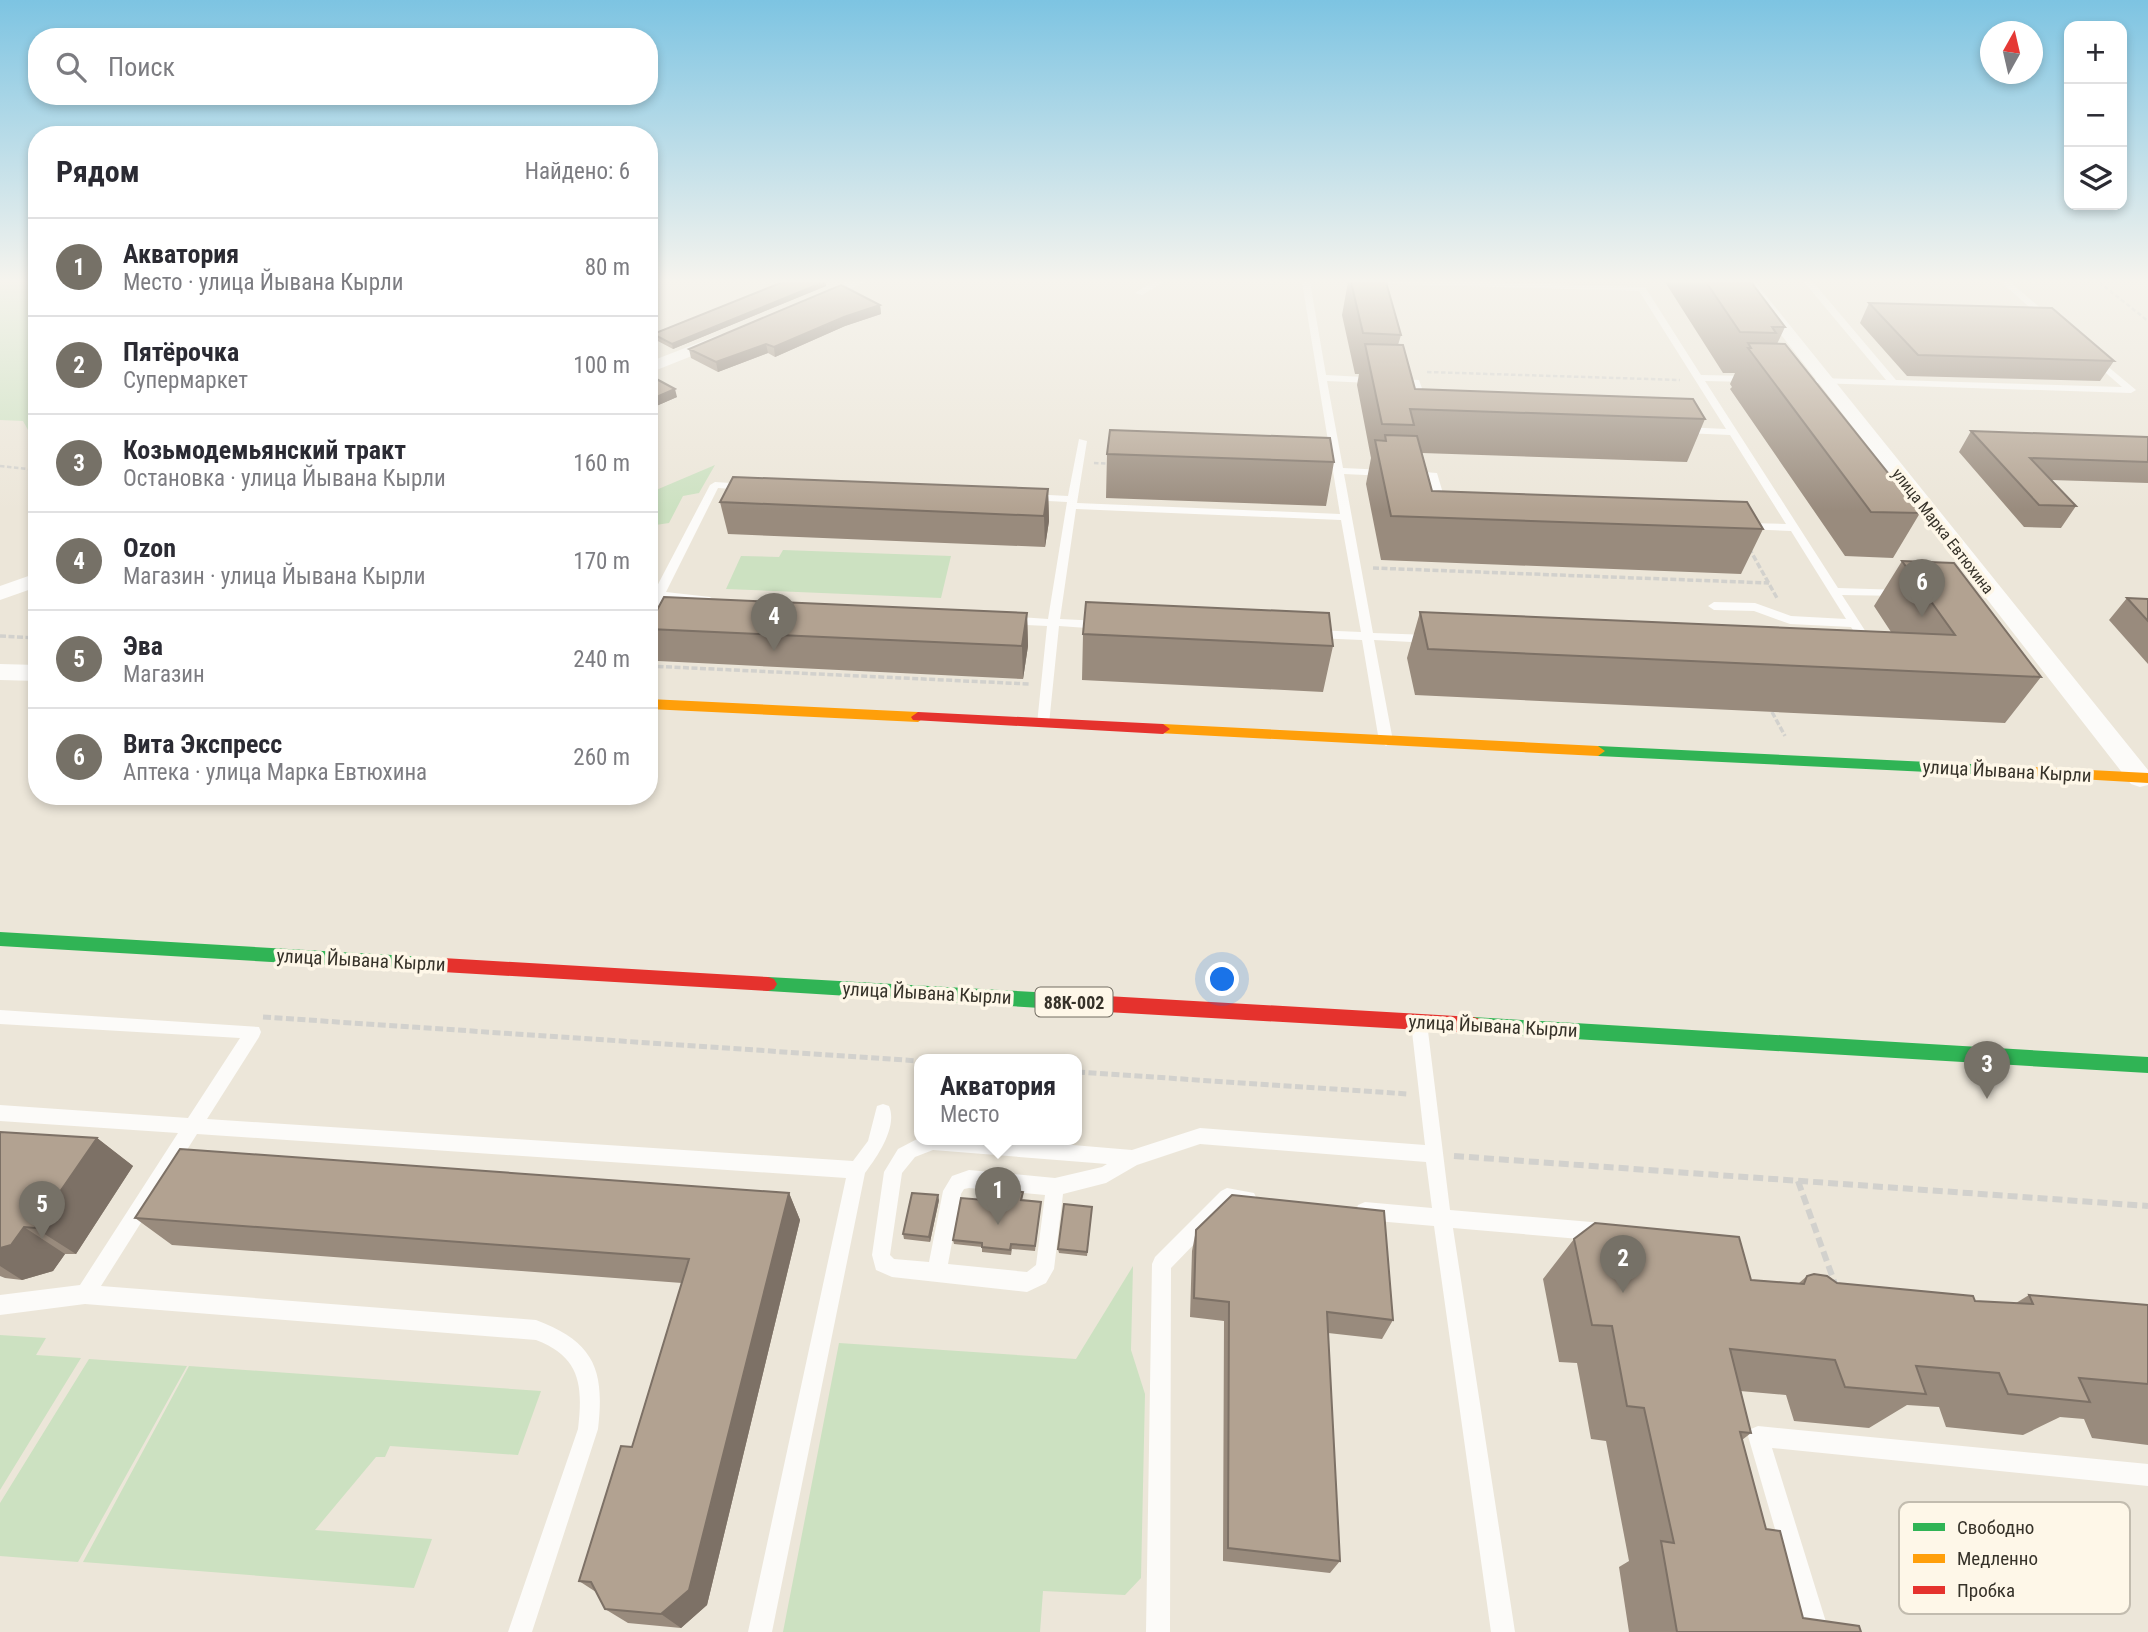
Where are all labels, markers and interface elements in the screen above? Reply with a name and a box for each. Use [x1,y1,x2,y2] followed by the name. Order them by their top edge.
[1980,21,2043,84] north arrow
[2064,21,2127,210] map controls
[2064,21,2127,84] button: +
[28,28,658,105] search box
[52,48,90,86] icon: search
[108,52,175,82] text: Поиск
[2064,84,2127,147] button: −
[2064,147,2127,210] button: layers
[56,154,140,189] text: Рядом
[525,158,630,185] text: Найдено: 6
[123,239,239,269] text: Акватория
[73,254,85,281] text: 1
[585,254,630,281] text: 80 m
[123,269,403,296] text: Место · улица Йывана Кырли
[123,337,239,367] text: Пятёрочка
[73,352,85,379] text: 2
[573,352,630,379] text: 100 m
[123,367,248,394] text: Супермаркет
[123,435,406,465] text: Козьмодемьянский тракт
[73,450,85,477] text: 3
[573,450,630,477] text: 160 m
[123,465,446,492] text: Остановка · улица Йывана Кырли
[1888,465,1998,597] street label: улица Марка Евтюхина
[123,533,176,563] text: Ozon
[73,548,85,575] text: 4
[573,548,630,575] text: 170 m
[1899,559,1945,617] pin: 6
[123,563,425,590] text: Магазин · улица Йывана Кырли
[751,593,797,651] pin: 4
[123,631,163,661] text: Эва
[73,646,85,673] text: 5
[573,646,630,673] text: 240 m
[123,661,205,688] text: Магазин
[123,729,282,759] text: Вита Экспресс
[73,744,85,771] text: 6
[573,744,630,771] text: 260 m
[1922,755,2092,787] street label: улица Йывана Кырли
[123,759,427,786] text: Аптека · улица Марка Евтюхина
[276,944,446,976] street label: улица Йывана Кырли
[1205,962,1239,996] your location
[842,977,1012,1009] street label: улица Йывана Кырли
[1036,987,1112,1016] road number: 88К-002
[1408,1010,1578,1042] street label: улица Йывана Кырли
[1964,1041,2010,1099] pin: 3
[914,1054,1082,1145] popup
[940,1071,1056,1101] text: Акватория
[940,1101,1000,1128] text: Место
[975,1167,1021,1225] pin: 1
[19,1181,65,1239] pin: 5
[1600,1235,1646,1293] pin: 2
[1899,1502,2130,1614] legend
[1957,1516,2034,1539] text: Свободно
[1957,1547,2038,1570] text: Медленно
[1957,1579,2015,1602] text: Пробка

